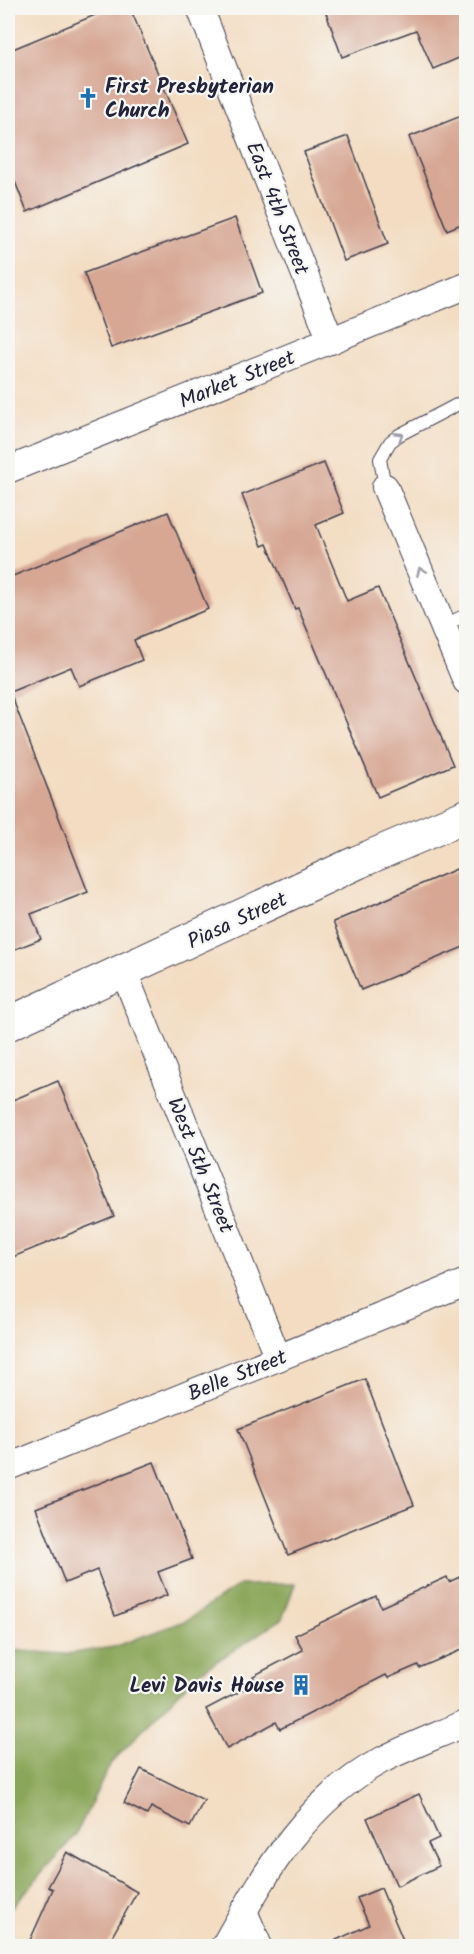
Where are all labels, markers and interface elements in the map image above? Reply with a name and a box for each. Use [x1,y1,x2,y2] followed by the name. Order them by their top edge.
[105,71,274,128] place label: First Presbyterian Church
[76,86,100,110] church icon: First Presbyterian Church
[236,137,317,281] street label: East 4th Street
[175,342,301,419] street label: Market Street
[392,432,403,443] one-way arrow
[416,566,428,577] one-way arrow
[182,883,294,959] street label: Piasa Street
[157,1093,242,1239] street label: West 5th Street
[183,1341,293,1411] street label: Belle Street
[129,1670,284,1703] place label: Levi Davis House
[289,1673,313,1697] building icon: Levi Davis House

